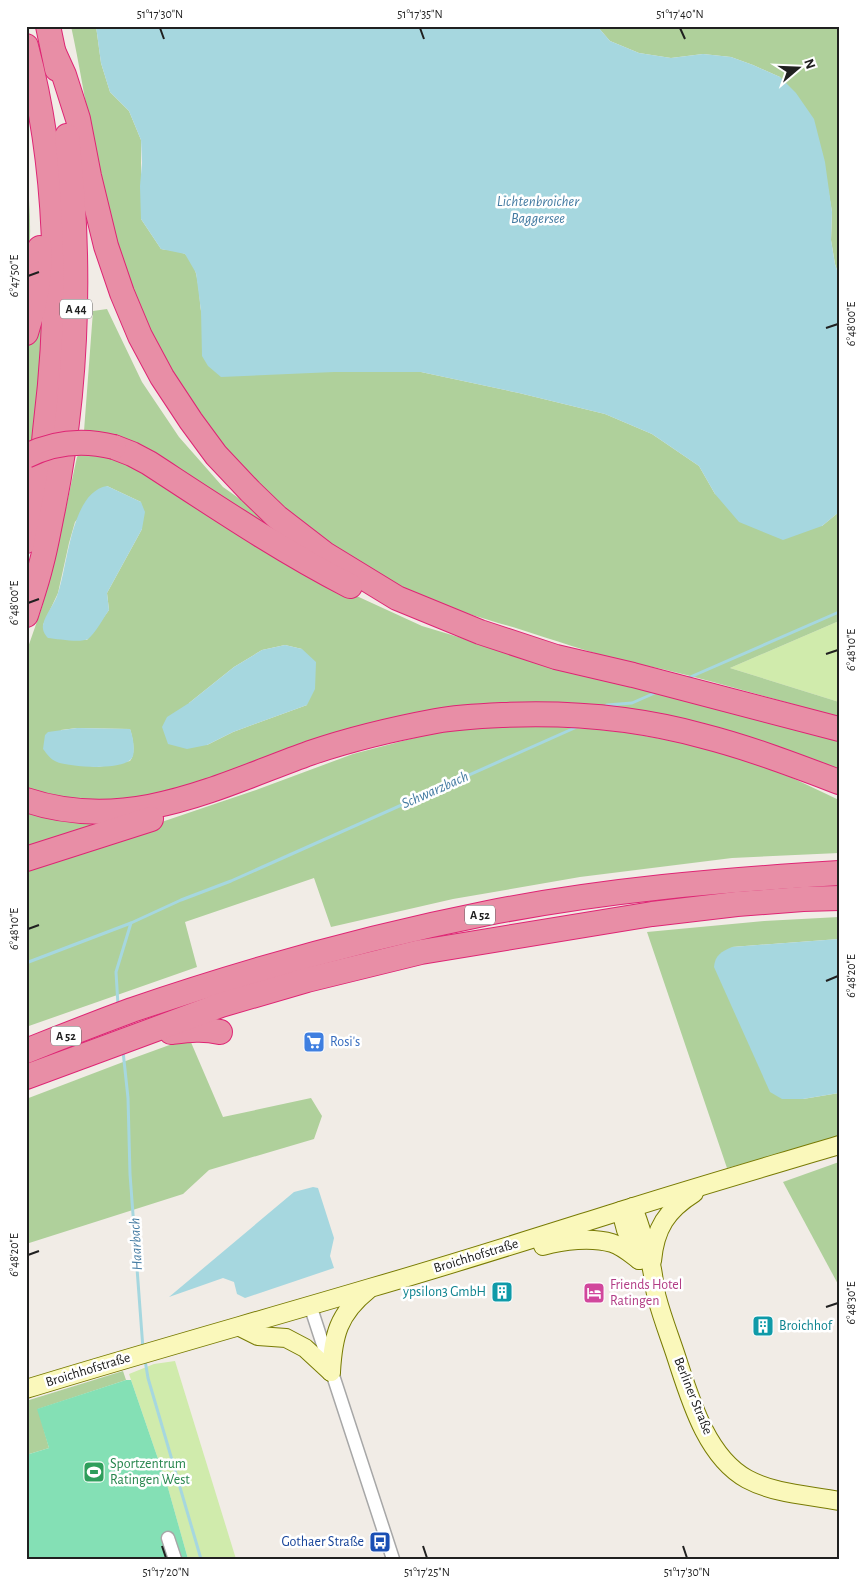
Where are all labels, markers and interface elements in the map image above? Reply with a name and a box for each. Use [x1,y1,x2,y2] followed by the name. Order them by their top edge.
[137,8,183,20] text: 51°17'30"N
[397,8,443,20] text: 51°17'35"N
[656,8,704,20] text: 51°17'40"N
[772,42,822,92] north arrow
[801,57,818,71] text: N
[497,194,580,226] water label: Lichtenbroicher Baggersee
[8,255,20,297] text: 6°47'50"E
[60,300,92,318] road number: A 44
[845,302,857,346] text: 6°48'00"E
[8,581,20,625] text: 6°48'00"E
[845,629,857,671] text: 6°48'10"E
[399,769,471,811] water label: Schwarzbach
[465,906,495,924] road number: A 52
[8,908,20,950] text: 6°48'10"E
[845,954,857,998] text: 6°48'20"E
[51,1026,81,1046] road number: A 52
[302,1030,326,1054] supermarket icon: Rosi's
[330,1035,360,1049] place label: Rosi's
[127,1217,145,1271] water label: Haarbach
[8,1233,20,1277] text: 6°48'20"E
[432,1236,520,1276] street label: Broichhofstraße
[610,1278,682,1308] place label: Friends Hotel Ratingen
[490,1280,514,1304] building icon: ypsilon3 GmbH
[582,1281,606,1305] hotel icon: Friends Hotel Ratingen
[845,1281,857,1325] text: 6°48'30"E
[402,1285,486,1299] place label: ypsilon3 GmbH
[751,1314,775,1338] building icon: Broichhof
[779,1319,833,1333] place label: Broichhof
[44,1350,132,1390] street label: Broichhofstraße
[671,1355,715,1437] street label: Berliner Straße
[110,1457,190,1487] place label: Sportzentrum Ratingen West
[82,1460,106,1484] sports icon: Sportzentrum Ratingen West
[368,1530,392,1554] bus stop icon: Gothaer Straße
[281,1535,364,1549] place label: Gothaer Straße
[142,1566,190,1578] text: 51°17'20"N
[404,1566,450,1578] text: 51°17'25"N
[664,1566,710,1578] text: 51°17'30"N

